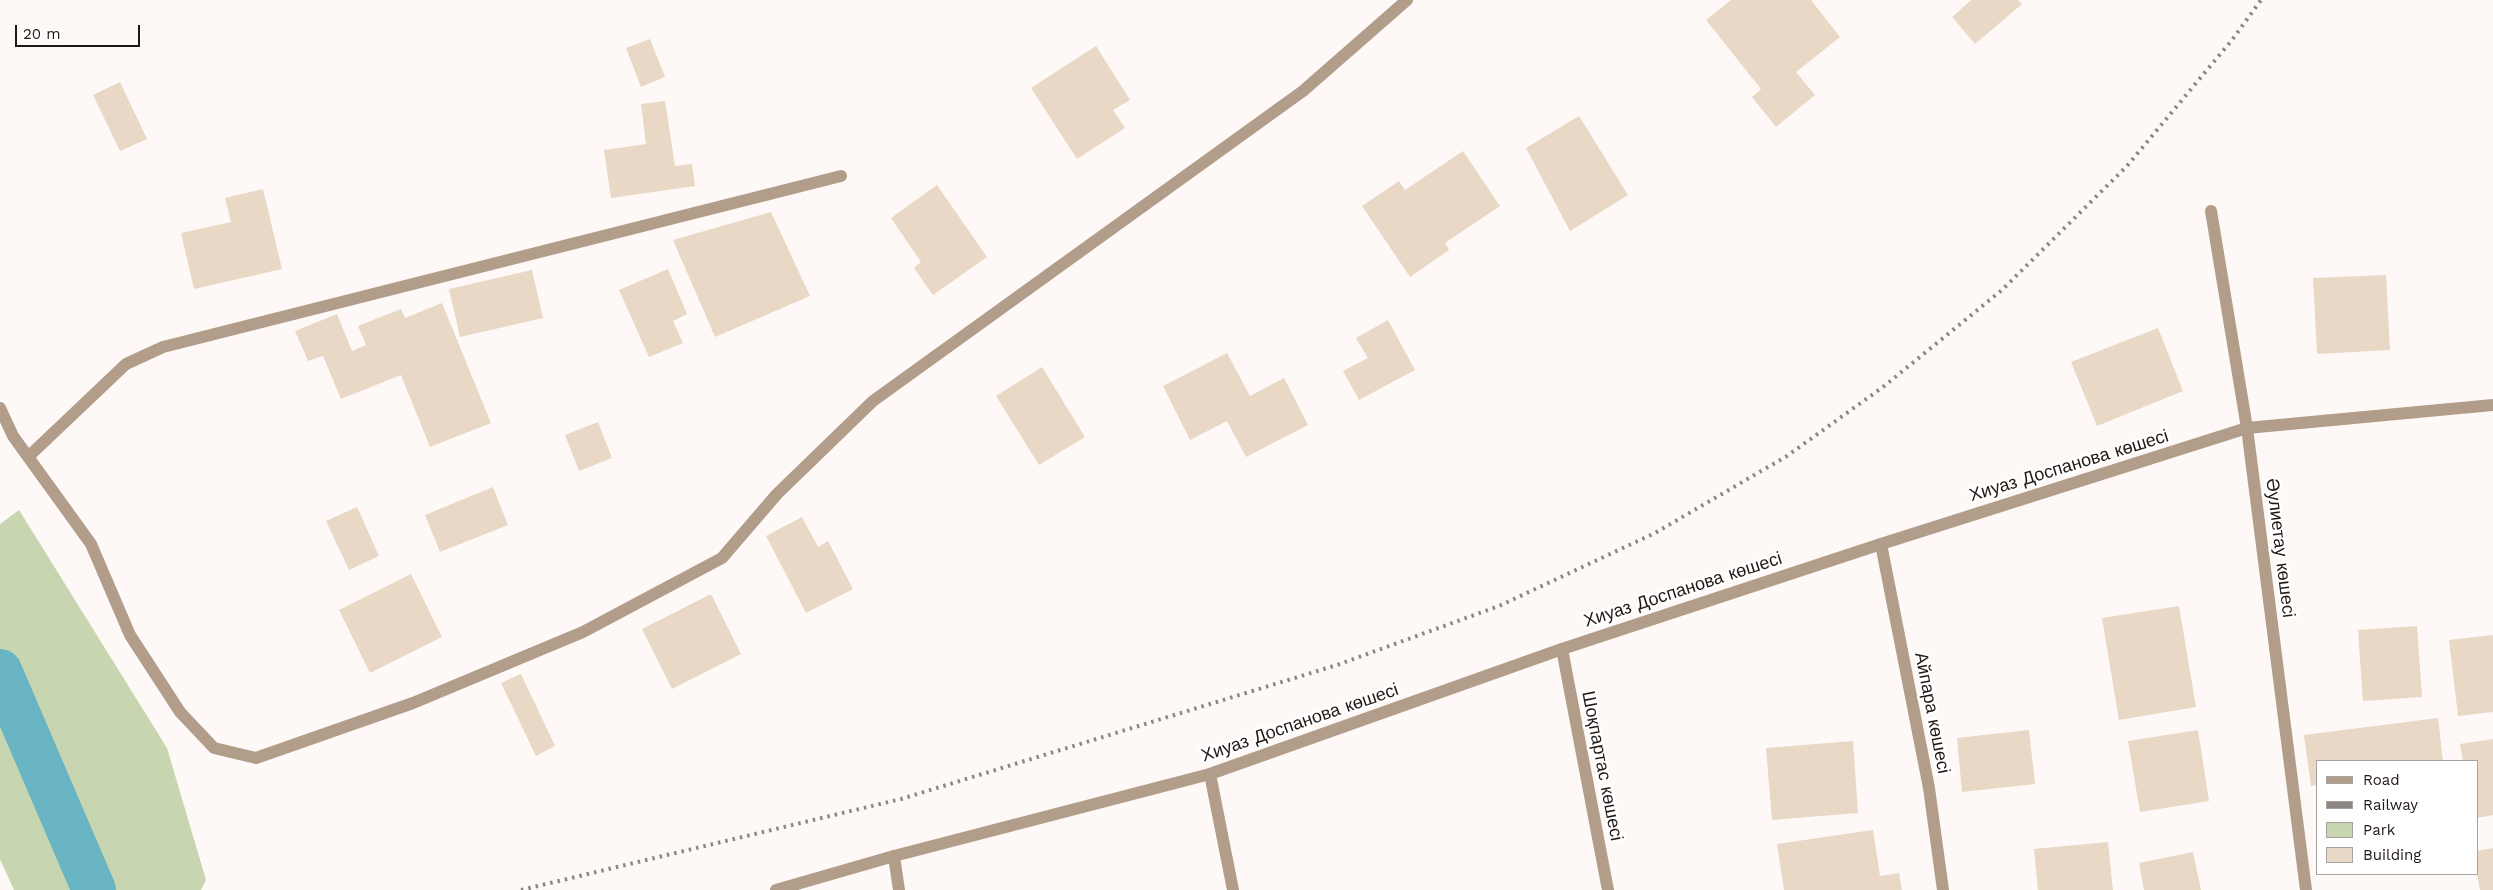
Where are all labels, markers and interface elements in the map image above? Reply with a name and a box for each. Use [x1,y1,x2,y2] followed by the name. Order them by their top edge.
[18,15,142,47] scale bar
[23,25,61,43] text: 20 m
[1967,425,2171,507] street label: Хиуаз Доспанова көшесі
[2261,477,2299,619] street label: Әулиетау көшесі
[1581,548,1785,632] street label: Хиуаз Доспанова көшесі
[1910,650,1954,776] street label: Айпара көшесі
[1199,679,1401,767] street label: Хиуаз Доспанова көшесі
[1577,689,1627,843] street label: Шоқпартас көшесі
[2316,760,2478,875] legend
[2363,771,2400,789] text: Road
[2363,796,2418,814] text: Railway
[2363,821,2395,839] text: Park
[2363,846,2421,864] text: Building

